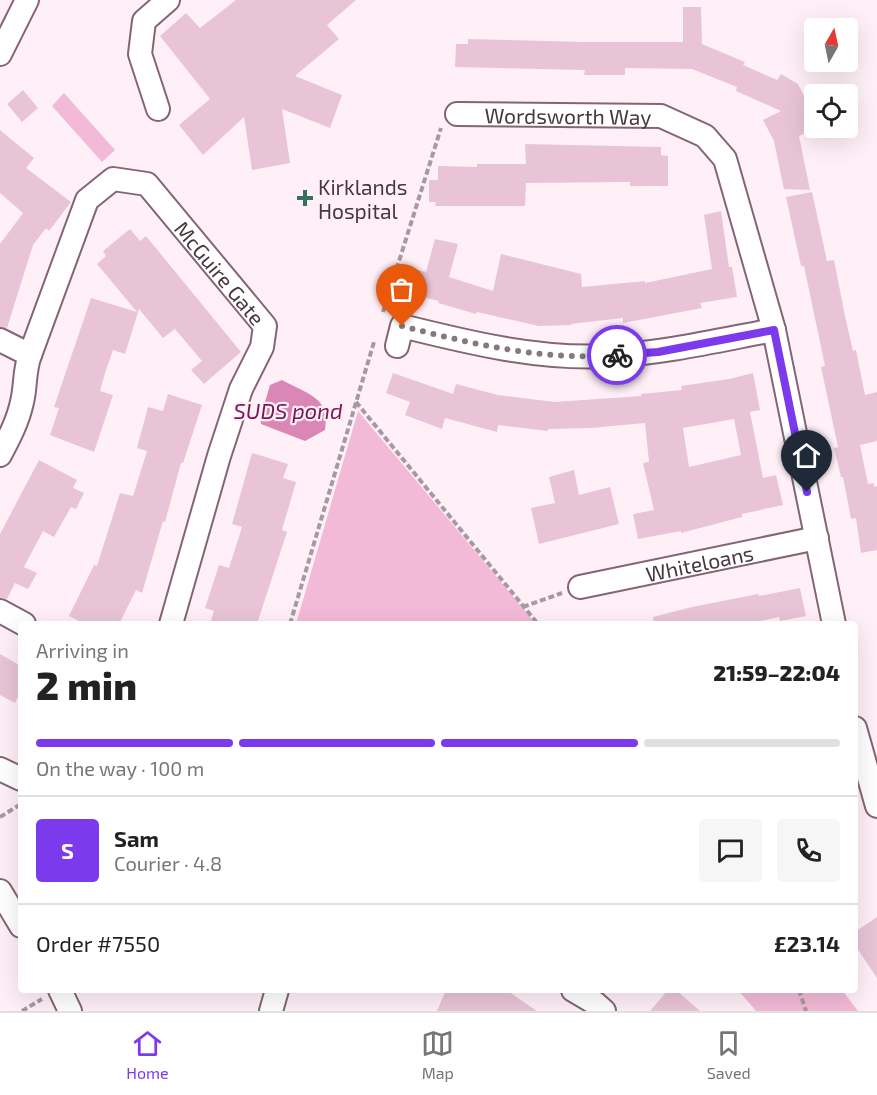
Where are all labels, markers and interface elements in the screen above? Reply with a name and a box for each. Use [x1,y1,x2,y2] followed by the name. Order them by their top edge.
[804,18,858,72] north arrow
[804,18,858,138] map controls
[804,84,858,138] button: locate
[484,102,652,128] street label: Wordsworth Way
[318,174,407,223] place label: Kirklands Hospital
[296,189,314,207] marker: Kirklands Hospital
[170,216,271,329] street label: McGuire Gate
[376,264,427,326] pin
[385,273,418,306] icon: bag
[587,325,647,385] courier
[601,339,634,372] icon: bike
[233,397,343,423] water label: SUDS pond
[781,430,832,492] pin
[790,439,823,472] icon: home
[643,539,755,586] street label: Whiteloans
[36,638,129,662] text: Arriving in
[713,659,840,685] text: 21:59–22:04
[36,661,137,708] text: 2 min
[36,756,204,780] text: On the way · 100 m
[699,819,762,882] button: chat
[777,819,840,882] button: phone
[114,825,159,851] text: Sam
[61,837,74,863] text: S
[114,851,222,875] text: Courier · 4.8
[36,930,160,956] text: Order #7550
[774,930,840,956] text: £23.14
[126,1027,169,1082] tab: Home
[421,1027,454,1082] tab: Map
[707,1027,751,1082] tab: Saved

